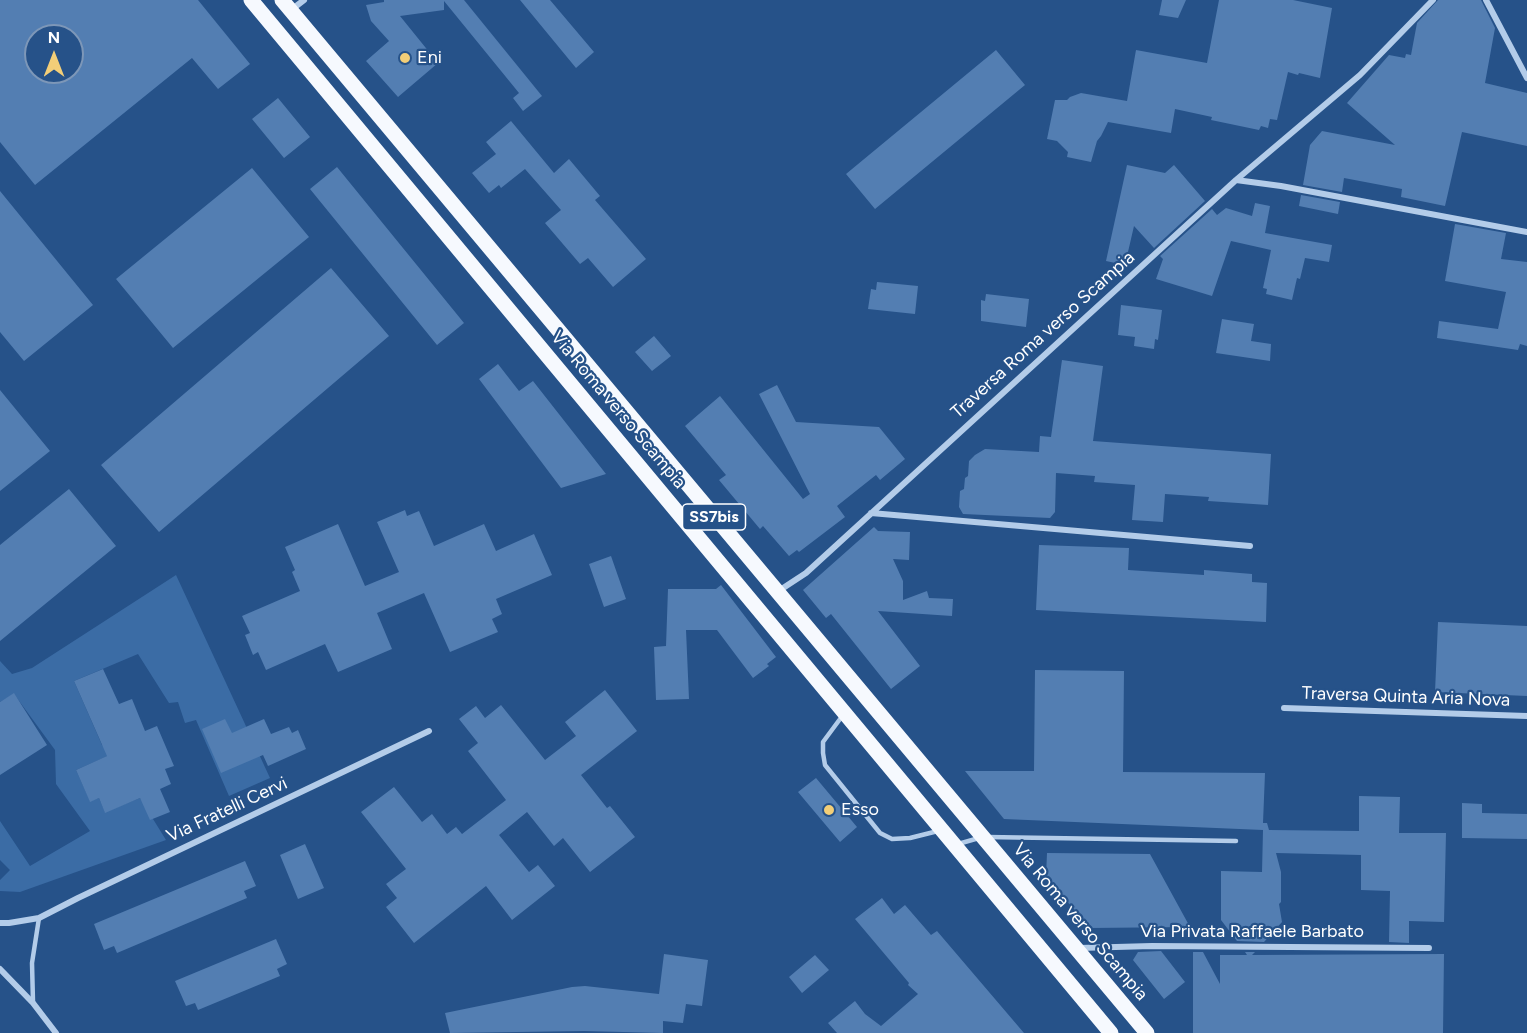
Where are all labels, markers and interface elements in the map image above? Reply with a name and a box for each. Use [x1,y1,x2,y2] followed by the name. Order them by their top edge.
[24,24,84,84] north arrow
[48,28,60,47] text: N
[417,47,442,69] place label: Eni
[398,51,412,65] marker: Eni
[947,247,1139,423] street label: Traversa Roma verso Scampia
[546,327,690,493] street label: Via Roma verso Scampia
[682,504,746,530] road number: SS7bis
[1301,683,1511,711] street label: Traversa Quinta Aria Nova
[163,773,291,847] street label: Via Fratelli Cervi
[841,799,879,821] place label: Esso
[822,803,836,817] marker: Esso
[1008,839,1152,1005] street label: Via Roma verso Scampia
[1140,921,1364,943] street label: Via Privata Raffaele Barbato

